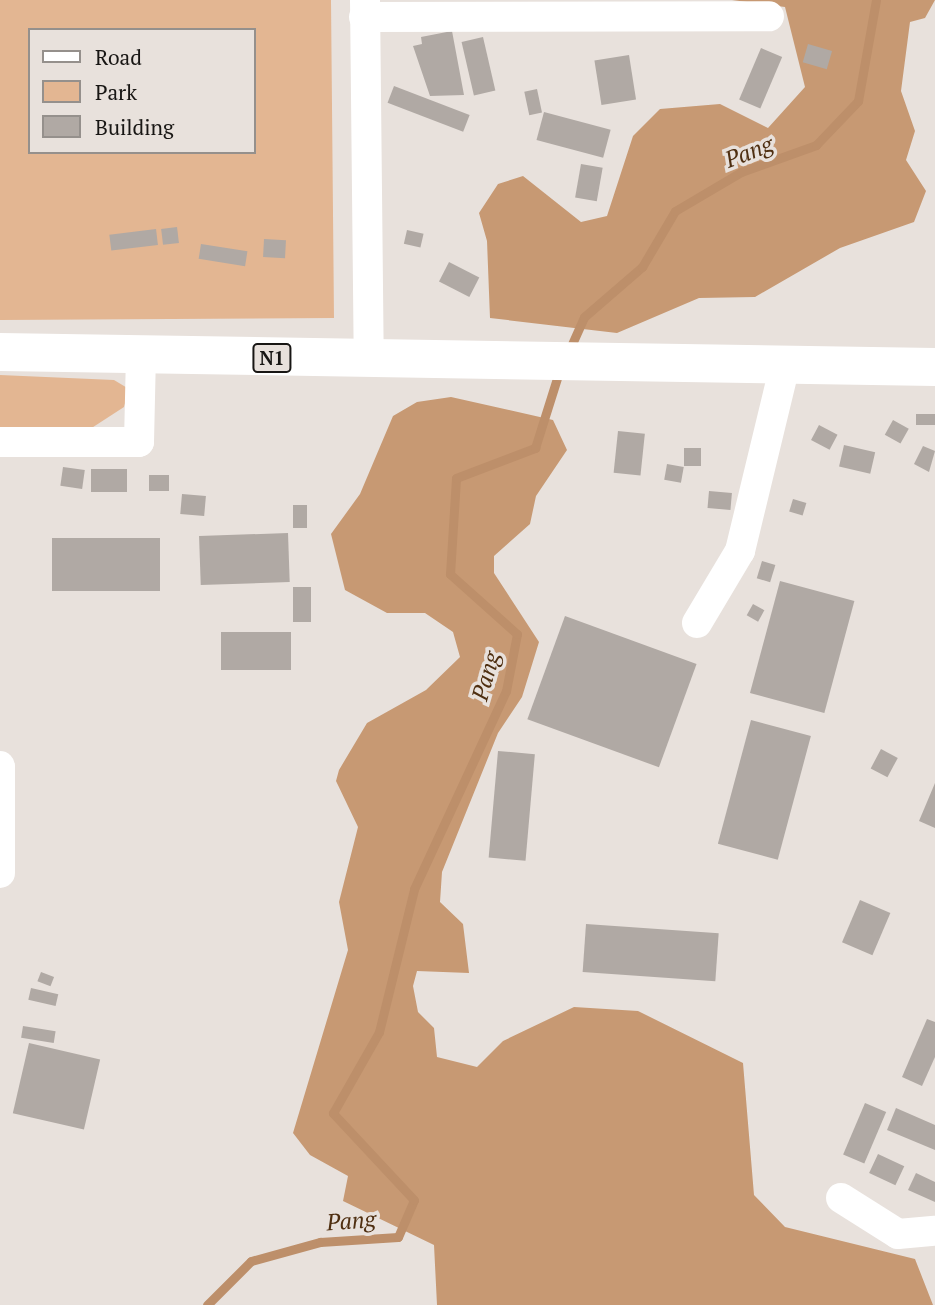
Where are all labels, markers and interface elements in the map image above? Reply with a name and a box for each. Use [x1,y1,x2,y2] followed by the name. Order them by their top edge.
[28,28,256,154] legend
[95,43,142,71] text: Road
[95,78,137,106] text: Park
[95,113,174,141] text: Building
[721,130,777,174] water label: Pang
[251,342,293,374] road number: N1
[466,648,506,704] water label: Pang
[325,1206,377,1236] water label: Pang

